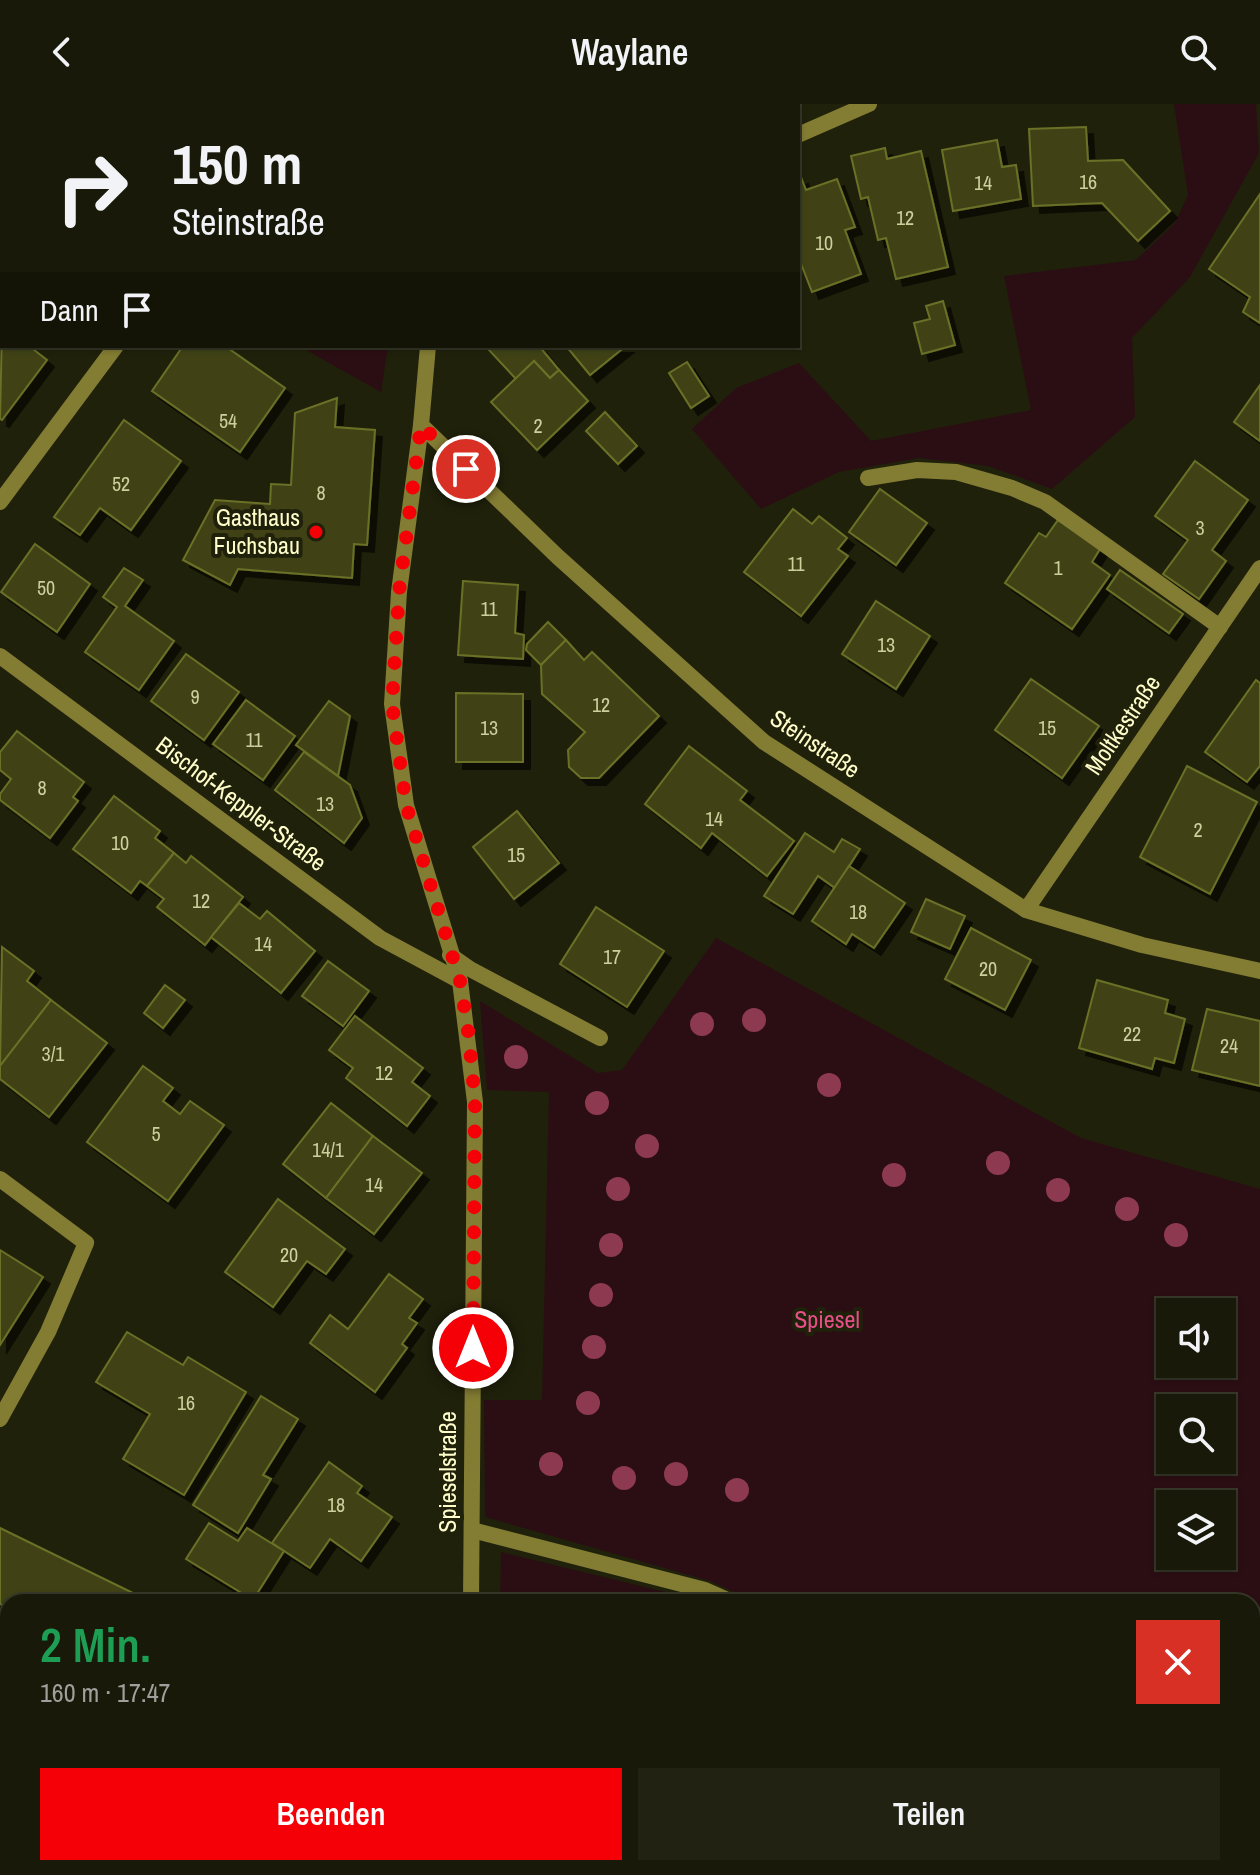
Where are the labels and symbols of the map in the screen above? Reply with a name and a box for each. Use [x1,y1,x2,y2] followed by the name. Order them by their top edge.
[1079,168,1097,195] house number: 16
[974,169,992,196] house number: 14
[896,204,914,231] house number: 12
[815,229,833,256] house number: 10
[219,407,237,434] house number: 54
[533,412,543,439] house number: 2
[432,435,500,503] pin
[112,470,130,497] house number: 52
[316,479,326,506] house number: 8
[214,501,300,561] place label: Gasthaus Fuchsbau
[1195,514,1205,541] house number: 3
[307,523,325,541] marker: Gasthaus Fuchsbau
[787,550,805,577] house number: 11
[1053,554,1063,581] house number: 1
[37,574,55,601] house number: 50
[480,595,498,622] house number: 11
[877,631,895,658] house number: 13
[1077,668,1167,781] street label: Moltkestraße
[190,683,200,710] house number: 9
[592,691,610,718] house number: 12
[764,701,867,785] street label: Steinstraße
[480,714,498,741] house number: 13
[1038,714,1056,741] house number: 15
[245,726,263,753] house number: 11
[150,729,333,878] street label: Bischof-Keppler-Straße
[37,774,47,801] house number: 8
[316,790,334,817] house number: 13
[705,805,723,832] house number: 14
[1193,816,1203,843] house number: 2
[111,829,129,856] house number: 10
[507,841,525,868] house number: 15
[192,887,210,914] house number: 12
[849,898,867,925] house number: 18
[254,930,272,957] house number: 14
[603,943,621,970] house number: 17
[979,955,997,982] house number: 20
[1123,1020,1141,1047] house number: 22
[1220,1032,1238,1059] house number: 24
[42,1040,64,1067] house number: 3/1
[375,1059,393,1086] house number: 12
[151,1120,161,1147] house number: 5
[312,1136,344,1163] house number: 14/1
[365,1171,383,1198] house number: 14
[280,1241,298,1268] house number: 20
[794,1303,860,1335] park label: Spiesel
[431,1306,515,1390] position arrow
[177,1389,195,1416] house number: 16
[431,1411,463,1533] street label: Spieselstraße
[327,1491,345,1518] house number: 18

